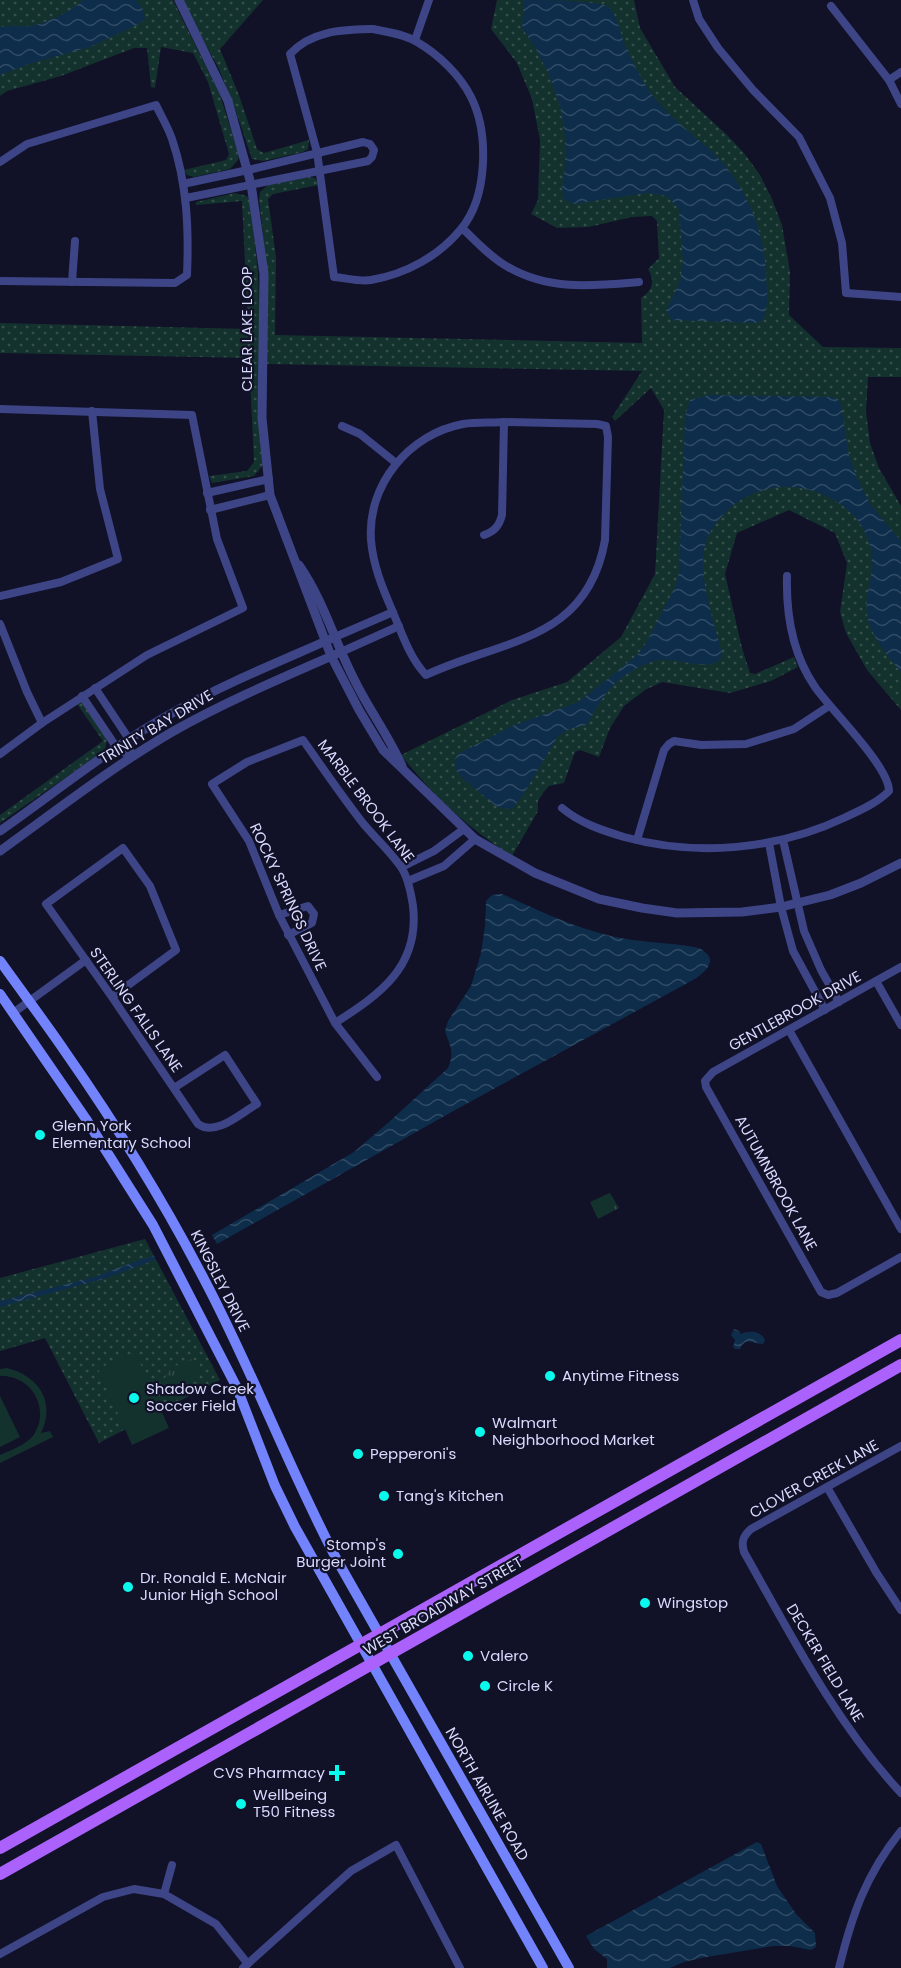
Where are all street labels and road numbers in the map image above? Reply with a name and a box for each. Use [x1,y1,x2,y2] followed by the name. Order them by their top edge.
[236,266,257,392] street label: CLEAR LAKE LOOP
[95,684,217,769] street label: TRINITY BAY DRIVE
[313,735,420,867] street label: MARBLE BROOK LANE
[245,819,332,974] street label: ROCKY SPRINGS DRIVE
[85,943,188,1077] street label: STERLING FALLS LANE
[725,965,865,1056] street label: GENTLEBROOK DRIVE
[730,1111,822,1254] street label: AUTUMNBROOK LANE
[186,1226,255,1335] street label: KINGSLEY DRIVE
[745,1434,882,1523] street label: CLOVER CREEK LANE
[359,1551,526,1660] street label: WEST BROADWAY STREET
[782,1600,869,1726] street label: DECKER FIELD LANE
[441,1723,534,1864] street label: NORTH AIRLINE ROAD

